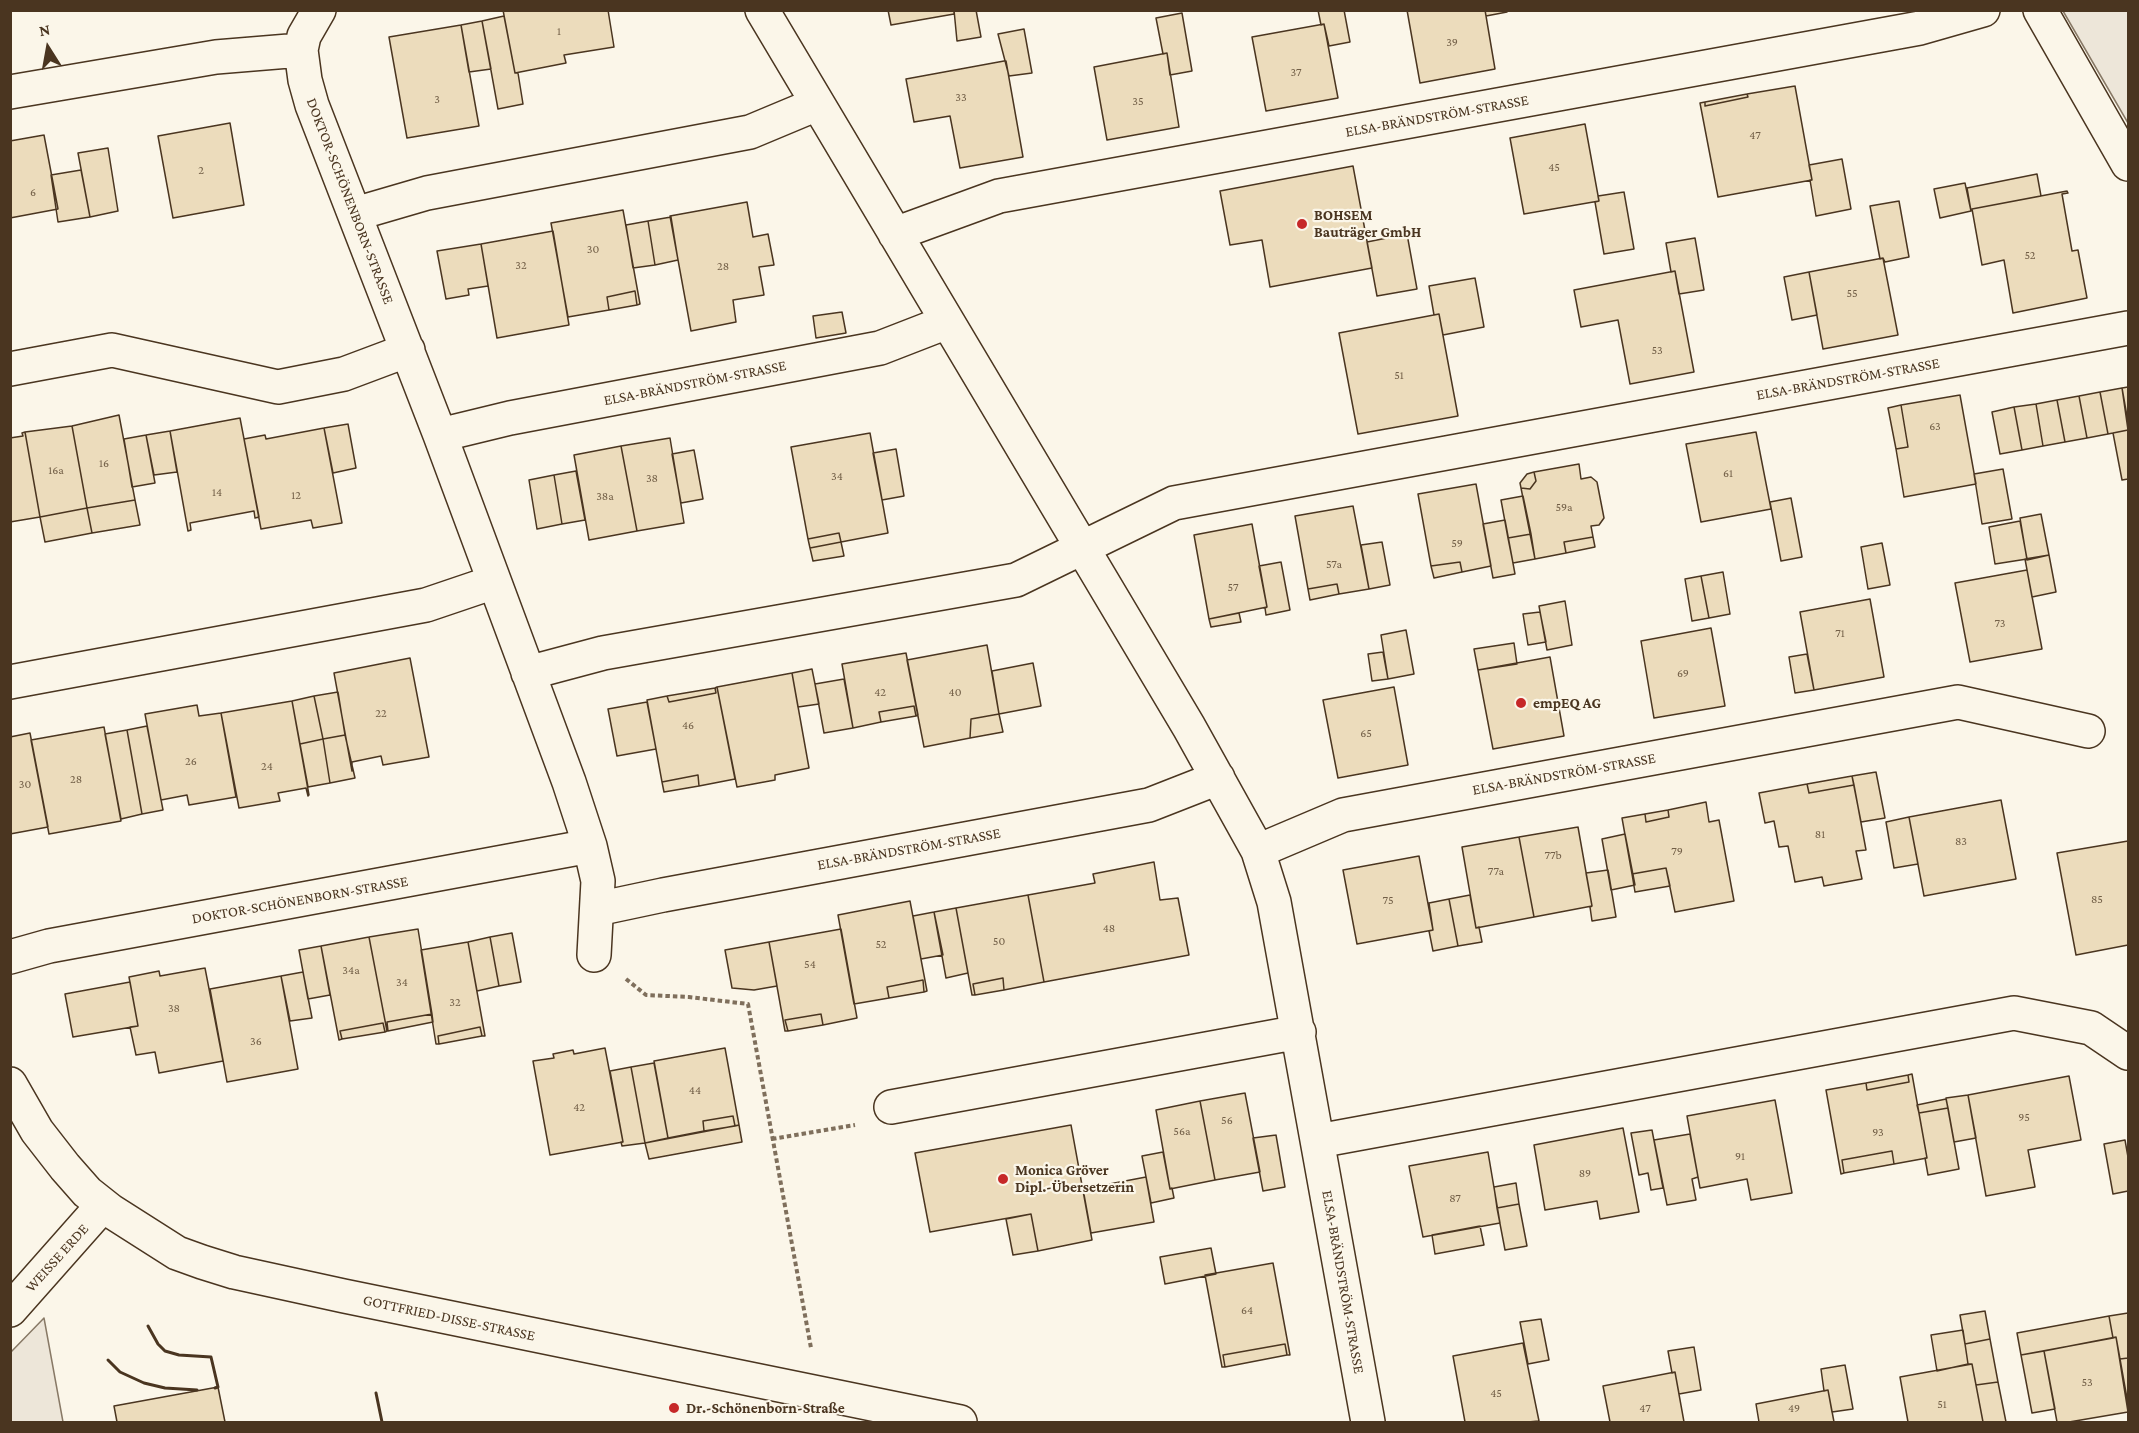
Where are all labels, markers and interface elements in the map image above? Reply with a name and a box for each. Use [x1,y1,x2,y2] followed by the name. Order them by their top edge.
[18,18,78,78] north arrow
[37,20,51,39] text: N
[557,24,561,38] house number: 1
[1446,35,1458,49] house number: 39
[1290,65,1302,79] house number: 37
[955,90,967,104] house number: 33
[1344,91,1530,141] street label: ELSA-BRÄNDSTRÖM-STRASSE
[434,92,440,106] house number: 3
[1132,94,1144,108] house number: 35
[302,95,398,307] street label: DOKTOR-SCHÖNENBORN-STRASSE
[1749,128,1761,142] house number: 47
[1548,160,1560,174] house number: 45
[198,163,204,177] house number: 2
[30,185,36,199] house number: 6
[1314,206,1421,241] place label: BOHSEM Bauträger GmbH
[1295,217,1309,231] marker: BOHSEM Bauträger GmbH
[587,242,599,256] house number: 30
[2024,248,2036,262] house number: 52
[515,258,527,272] house number: 32
[717,259,729,273] house number: 28
[1846,286,1858,300] house number: 55
[1651,343,1663,357] house number: 53
[1755,354,1941,404] street label: ELSA-BRÄNDSTRÖM-STRASSE
[602,356,788,410] street label: ELSA-BRÄNDSTRÖM-STRASSE
[1394,368,1404,382] house number: 51
[1929,419,1941,433] house number: 63
[99,456,109,470] house number: 16
[48,463,64,477] house number: 16a
[1723,466,1733,480] house number: 61
[831,469,843,483] house number: 34
[646,471,658,485] house number: 38
[212,485,222,499] house number: 14
[291,488,301,502] house number: 12
[596,489,614,503] house number: 38a
[1555,500,1573,514] house number: 59a
[1451,536,1463,550] house number: 59
[1326,557,1342,571] house number: 57a
[1228,580,1238,594] house number: 57
[1994,616,2006,630] house number: 73
[1835,626,1845,640] house number: 71
[1677,666,1689,680] house number: 69
[874,685,886,699] house number: 42
[949,685,961,699] house number: 40
[1533,694,1601,712] place label: empEQ AG
[1514,696,1528,710] marker: empEQ AG
[375,706,387,720] house number: 22
[682,718,694,732] house number: 46
[1360,726,1372,740] house number: 65
[1471,749,1657,799] street label: ELSA-BRÄNDSTRÖM-STRASSE
[185,754,197,768] house number: 26
[261,759,273,773] house number: 24
[70,772,82,786] house number: 28
[19,777,31,791] house number: 30
[816,824,1002,874] street label: ELSA-BRÄNDSTRÖM-STRASSE
[1815,827,1825,841] house number: 81
[1955,834,1967,848] house number: 83
[1671,844,1683,858] house number: 79
[1544,848,1562,862] house number: 77b
[1488,864,1504,878] house number: 77a
[190,872,410,928] street label: DOKTOR-SCHÖNENBORN-STRASSE
[2091,892,2103,906] house number: 85
[1382,893,1394,907] house number: 75
[1103,921,1115,935] house number: 48
[993,934,1005,948] house number: 50
[875,937,887,951] house number: 52
[804,957,816,971] house number: 54
[342,963,360,977] house number: 34a
[396,975,408,989] house number: 34
[449,995,461,1009] house number: 32
[168,1001,180,1015] house number: 38
[250,1034,262,1048] house number: 36
[689,1083,701,1097] house number: 44
[573,1100,585,1114] house number: 42
[2018,1110,2030,1124] house number: 95
[1221,1113,1233,1127] house number: 56
[1173,1124,1191,1138] house number: 56a
[1872,1125,1884,1139] house number: 93
[1735,1149,1745,1163] house number: 91
[1015,1161,1134,1196] place label: Monica Gröver Dipl.-Übersetzerin
[1579,1166,1591,1180] house number: 89
[996,1172,1010,1186] marker: Monica Gröver Dipl.-Übersetzerin
[1318,1189,1368,1375] street label: ELSA-BRÄNDSTRÖM-STRASSE
[1449,1191,1461,1205] house number: 87
[22,1220,92,1296] street label: WEISSE ERDE
[361,1291,537,1345] street label: GOTTFRIED-DISSE-STRASSE
[1241,1303,1253,1317] house number: 64
[2081,1375,2093,1389] house number: 53
[1490,1386,1502,1400] house number: 45
[1937,1397,1947,1411] house number: 51
[686,1399,845,1417] place label: Dr.-Schönenborn-Straße
[667,1401,681,1415] marker: Dr.-Schönenborn-Straße
[1639,1401,1651,1415] house number: 47
[1788,1401,1800,1415] house number: 49

